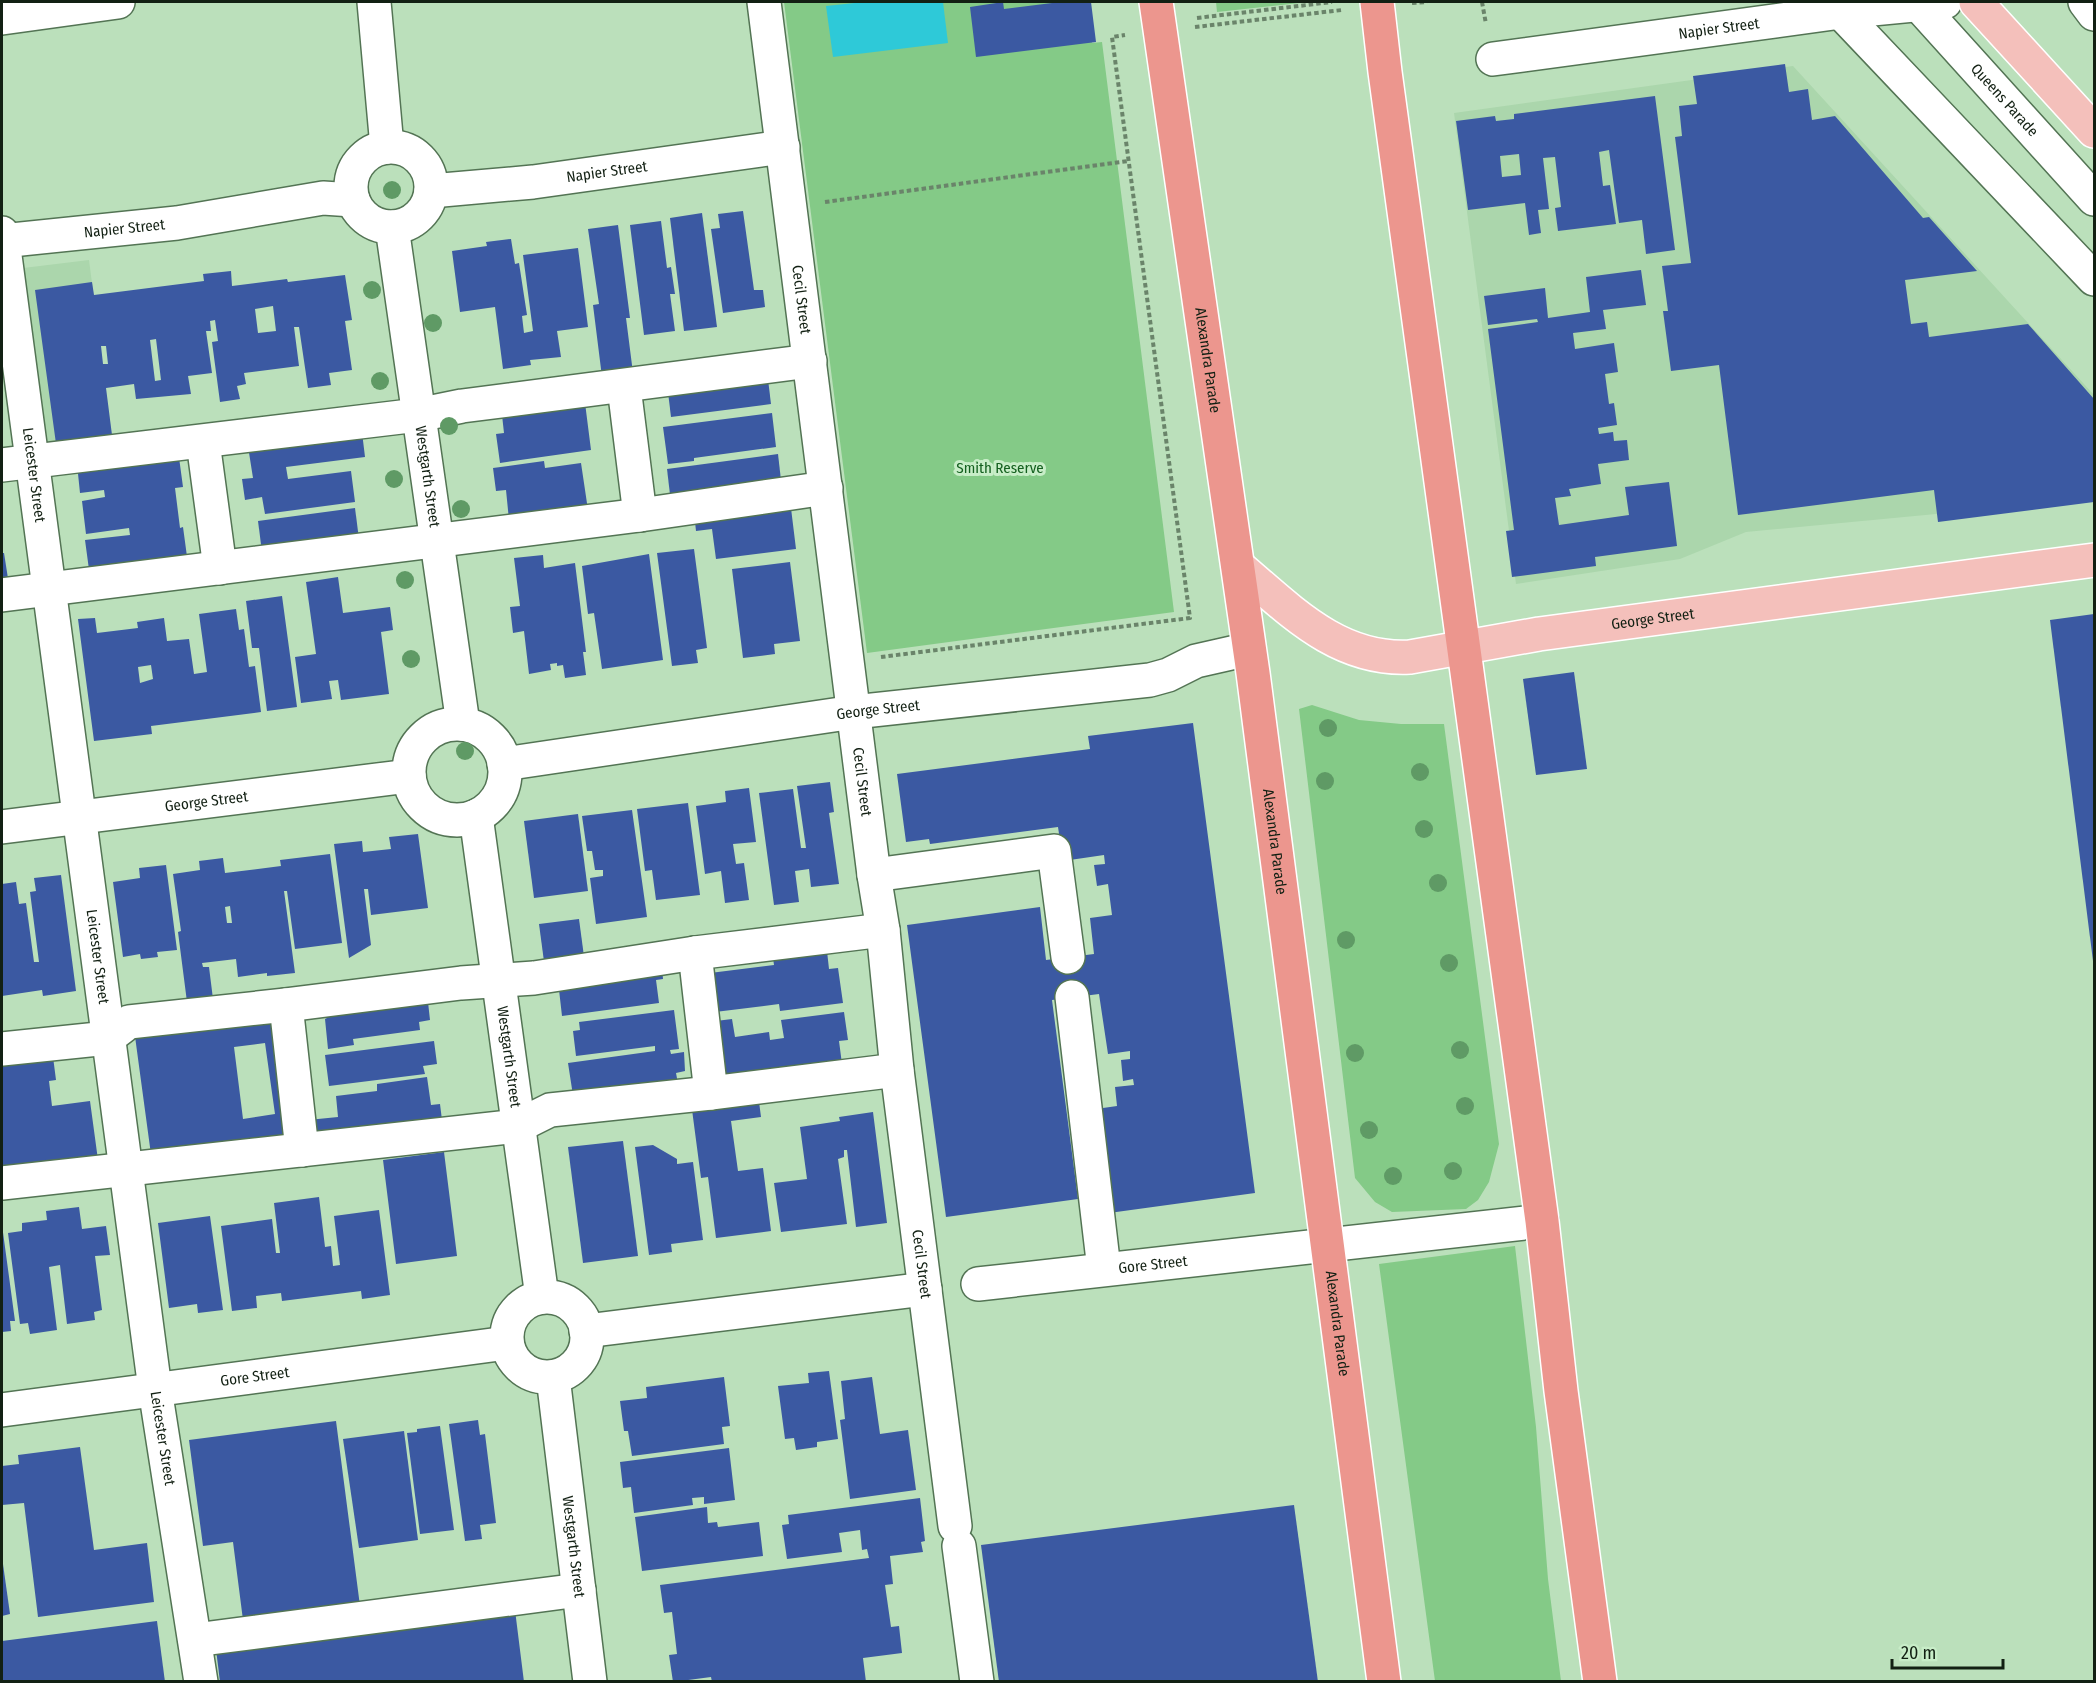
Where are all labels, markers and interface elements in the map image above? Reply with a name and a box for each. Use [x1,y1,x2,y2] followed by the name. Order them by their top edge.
[1677,14,1761,43] street label: Napier Street
[1967,60,2042,140] street label: Queens Parade
[565,157,649,186] street label: Napier Street
[83,215,166,242] street label: Napier Street
[788,264,815,335] street label: Cecil Street
[1191,306,1224,414] street label: Alexandra Parade
[411,425,444,528] street label: Westgarth Street
[19,426,49,523] street label: Leicester Street
[956,459,1044,477] park label: Smith Reserve
[1610,604,1695,633] street label: George Street
[835,696,921,723] street label: George Street
[849,746,876,817] street label: Cecil Street
[164,787,249,816] street label: George Street
[1259,788,1291,896] street label: Alexandra Parade
[83,908,113,1005] street label: Leicester Street
[493,1005,525,1109] street label: Westgarth Street
[908,1229,935,1300] street label: Cecil Street
[1118,1252,1188,1277] street label: Gore Street
[1322,1270,1353,1378] street label: Alexandra Parade
[219,1363,290,1390] street label: Gore Street
[146,1390,179,1487] street label: Leicester Street
[559,1495,589,1599] street label: Westgarth Street
[1892,1632,2003,1670] scale bar
[1901,1642,1936,1664] text: 20 m

